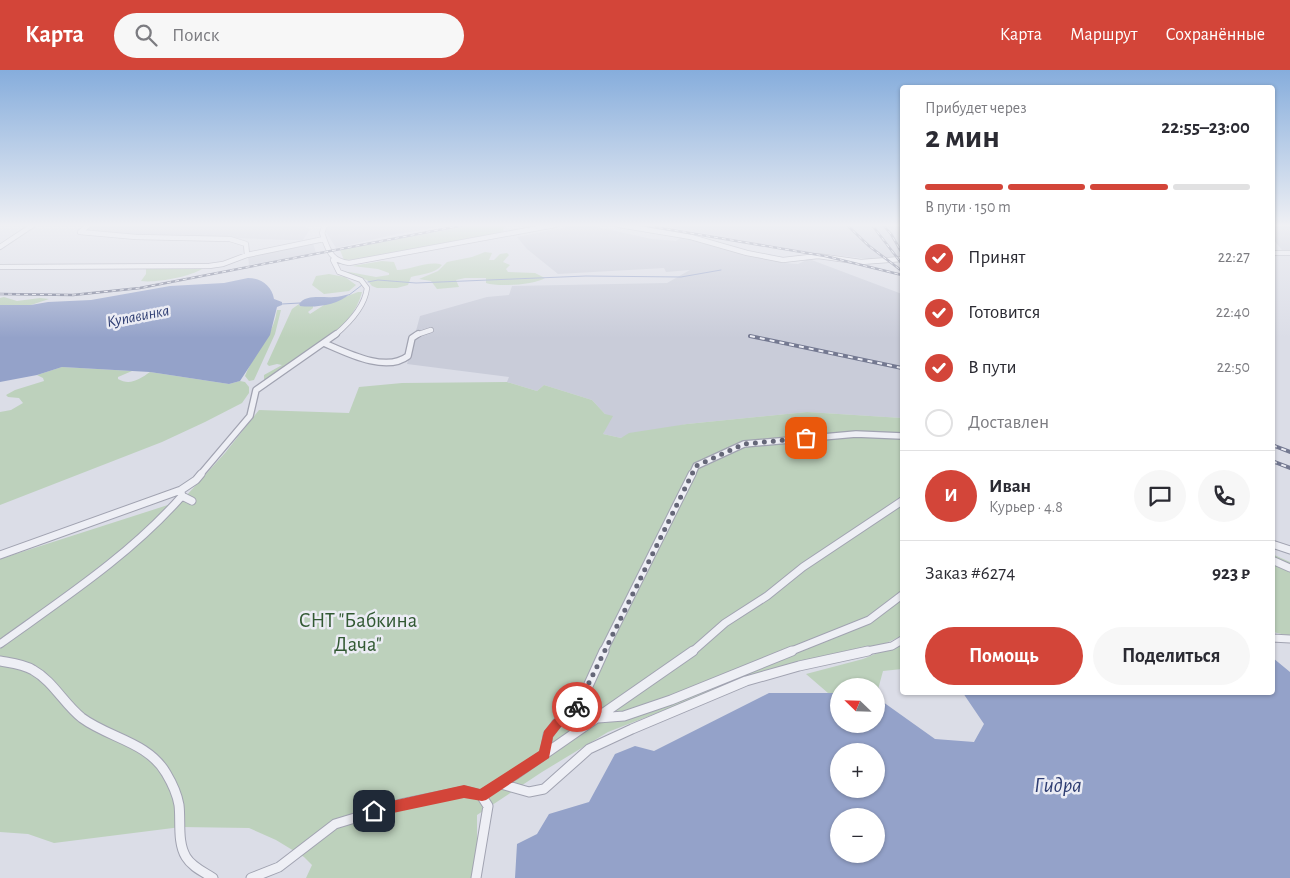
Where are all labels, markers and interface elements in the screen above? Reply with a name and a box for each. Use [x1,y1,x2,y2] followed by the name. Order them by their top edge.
[114,13,464,58] search box
[132,21,160,49] icon: search
[25,23,84,47] text: Карта
[172,26,219,45] text: Поиск
[1000,26,1042,44] text: Карта
[1070,26,1138,44] text: Маршрут
[1166,26,1265,44] text: Сохранённые
[925,100,1027,116] text: Прибудет через
[1161,118,1250,137] text: 22:55–23:00
[925,121,1000,153] text: 2 мин
[925,199,1011,215] text: В пути · 150 m
[925,244,953,272] icon: check
[968,248,1025,267] text: Принят
[1218,249,1250,265] text: 22:27
[925,299,953,327] icon: check
[105,302,171,330] water label: Купавинка
[968,303,1041,322] text: Готовится
[1216,304,1250,320] text: 22:40
[925,354,953,382] icon: check
[968,358,1017,377] text: В пути
[1217,359,1250,375] text: 22:50
[968,413,1049,432] text: Доставлен
[785,417,827,459] pin
[792,424,820,452] icon: bag
[1134,470,1186,522] button: chat
[1198,470,1250,522] button: phone
[989,477,1031,496] text: Иван
[944,486,958,505] text: И
[989,499,1063,515] text: Курьер · 4.8
[925,564,1015,583] text: Заказ #6274
[1212,564,1250,583] text: 923 ₽
[299,610,418,655] park label: СНТ "Бабкина Дача"
[925,627,1083,685] button: Помощь
[1093,627,1250,685] button: Поделиться
[830,678,885,732] north arrow
[830,678,885,863] map controls
[552,682,602,732] courier
[563,693,591,721] icon: bike
[830,743,885,798] button: +
[1034,774,1082,797] water label: Гидра
[353,790,395,832] pin
[360,797,388,825] icon: home
[830,808,885,863] button: −

